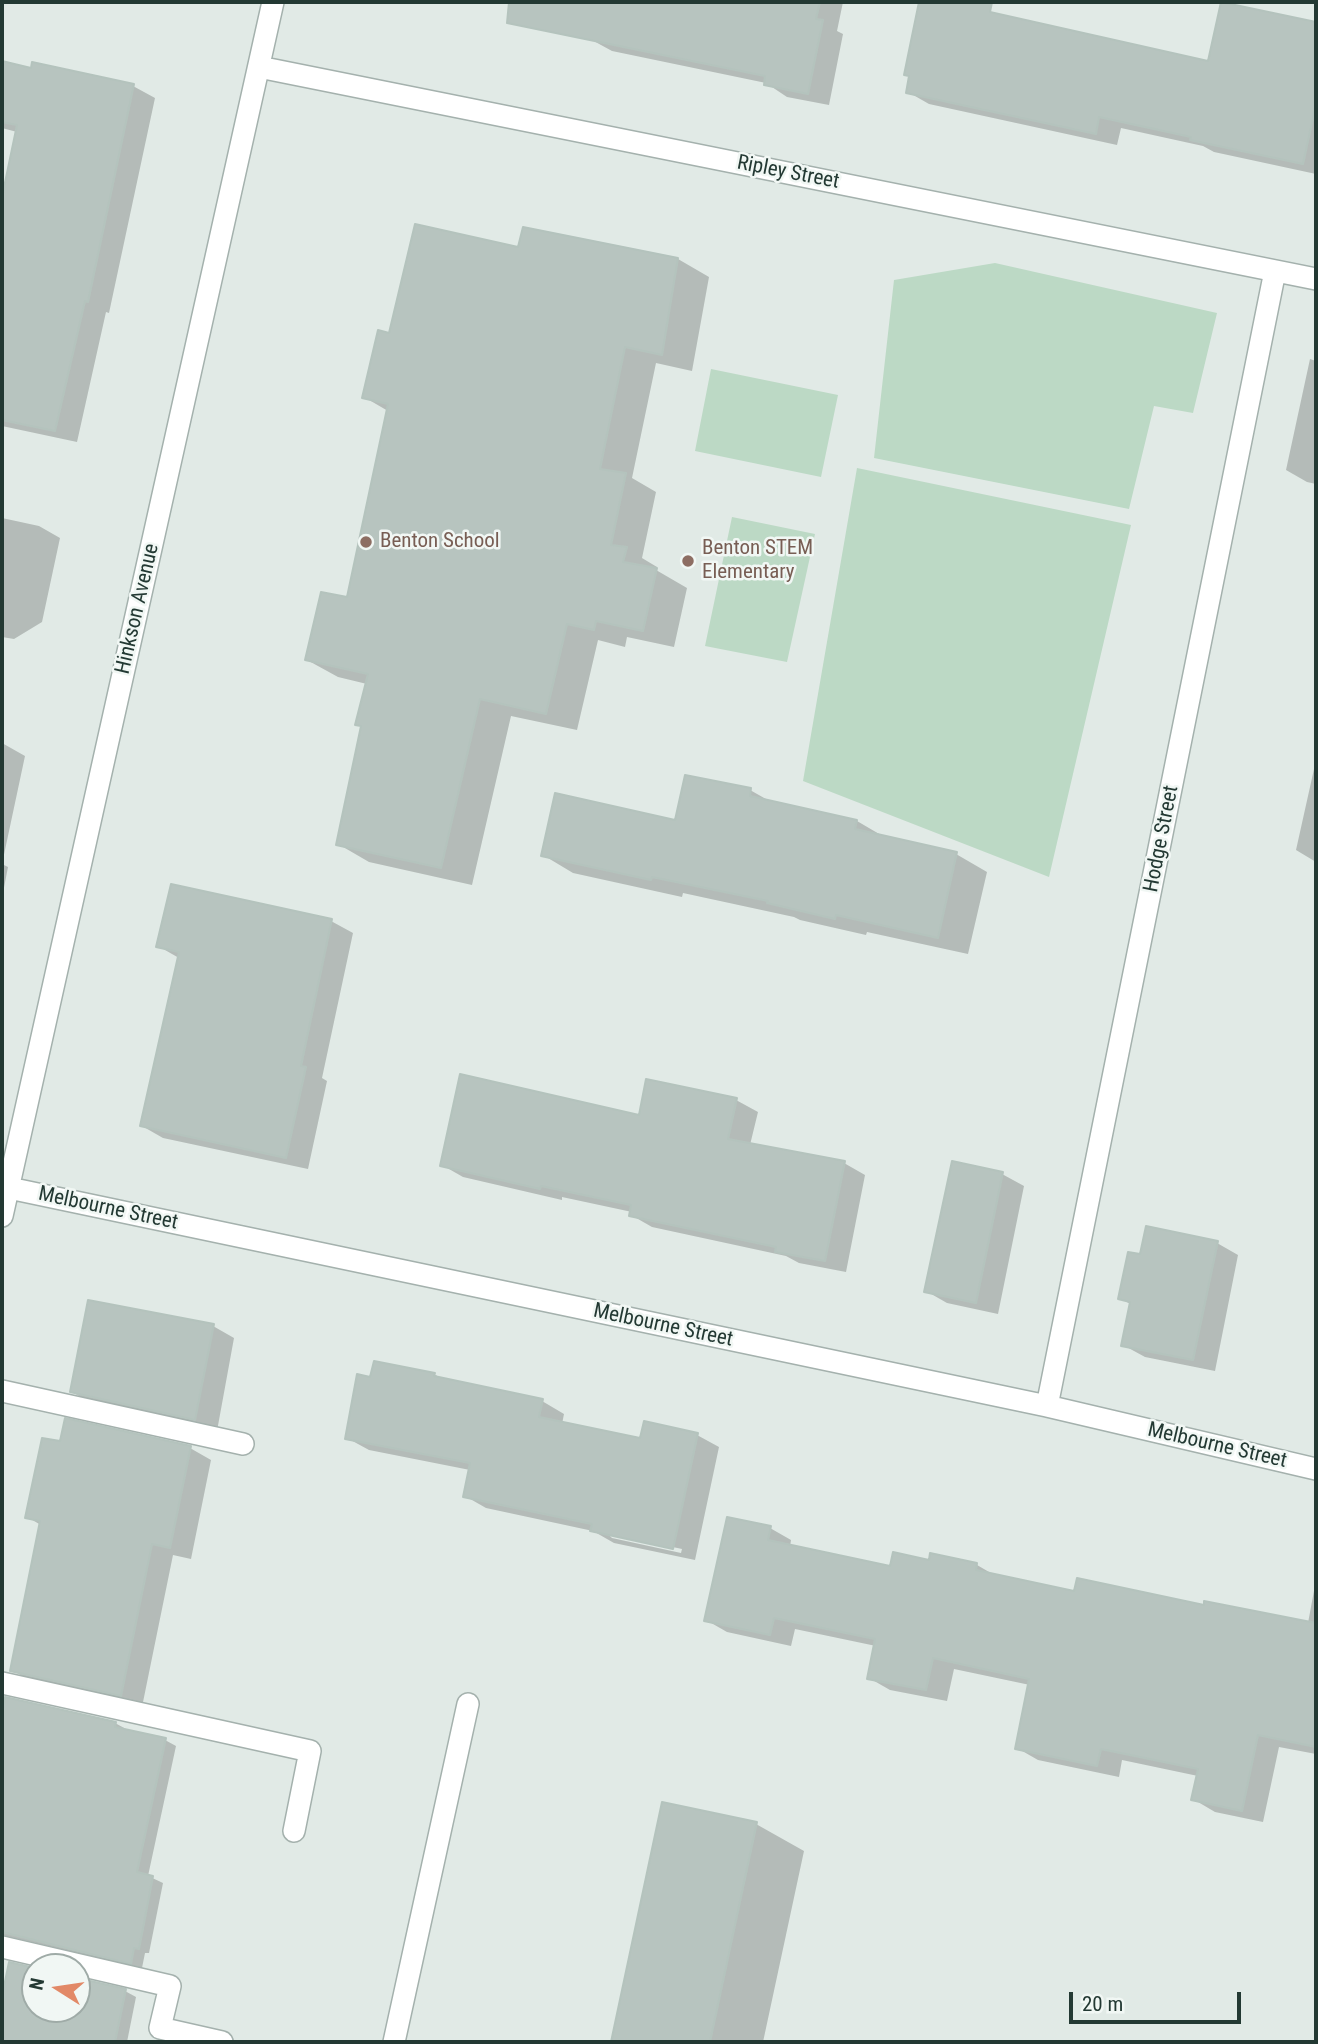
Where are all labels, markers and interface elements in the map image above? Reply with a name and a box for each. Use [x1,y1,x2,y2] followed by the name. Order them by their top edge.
[735,151,841,195] street label: Ripley Street
[380,529,500,555] place label: Benton School
[358,534,374,550] marker: Benton School
[702,536,813,586] place label: Benton STEM Elementary
[111,541,165,677] street label: Hinkson Avenue
[680,553,696,569] marker: Benton STEM Elementary
[1139,783,1185,895] street label: Hodge Street
[36,1182,180,1236] street label: Melbourne Street
[591,1299,735,1353] street label: Melbourne Street
[1145,1418,1289,1474] street label: Melbourne Street
[21,1953,91,2023] north arrow
[24,1976,49,1992] text: N
[1073,1978,1244,2022] scale bar
[1082,1992,1123,2016] text: 20 m

